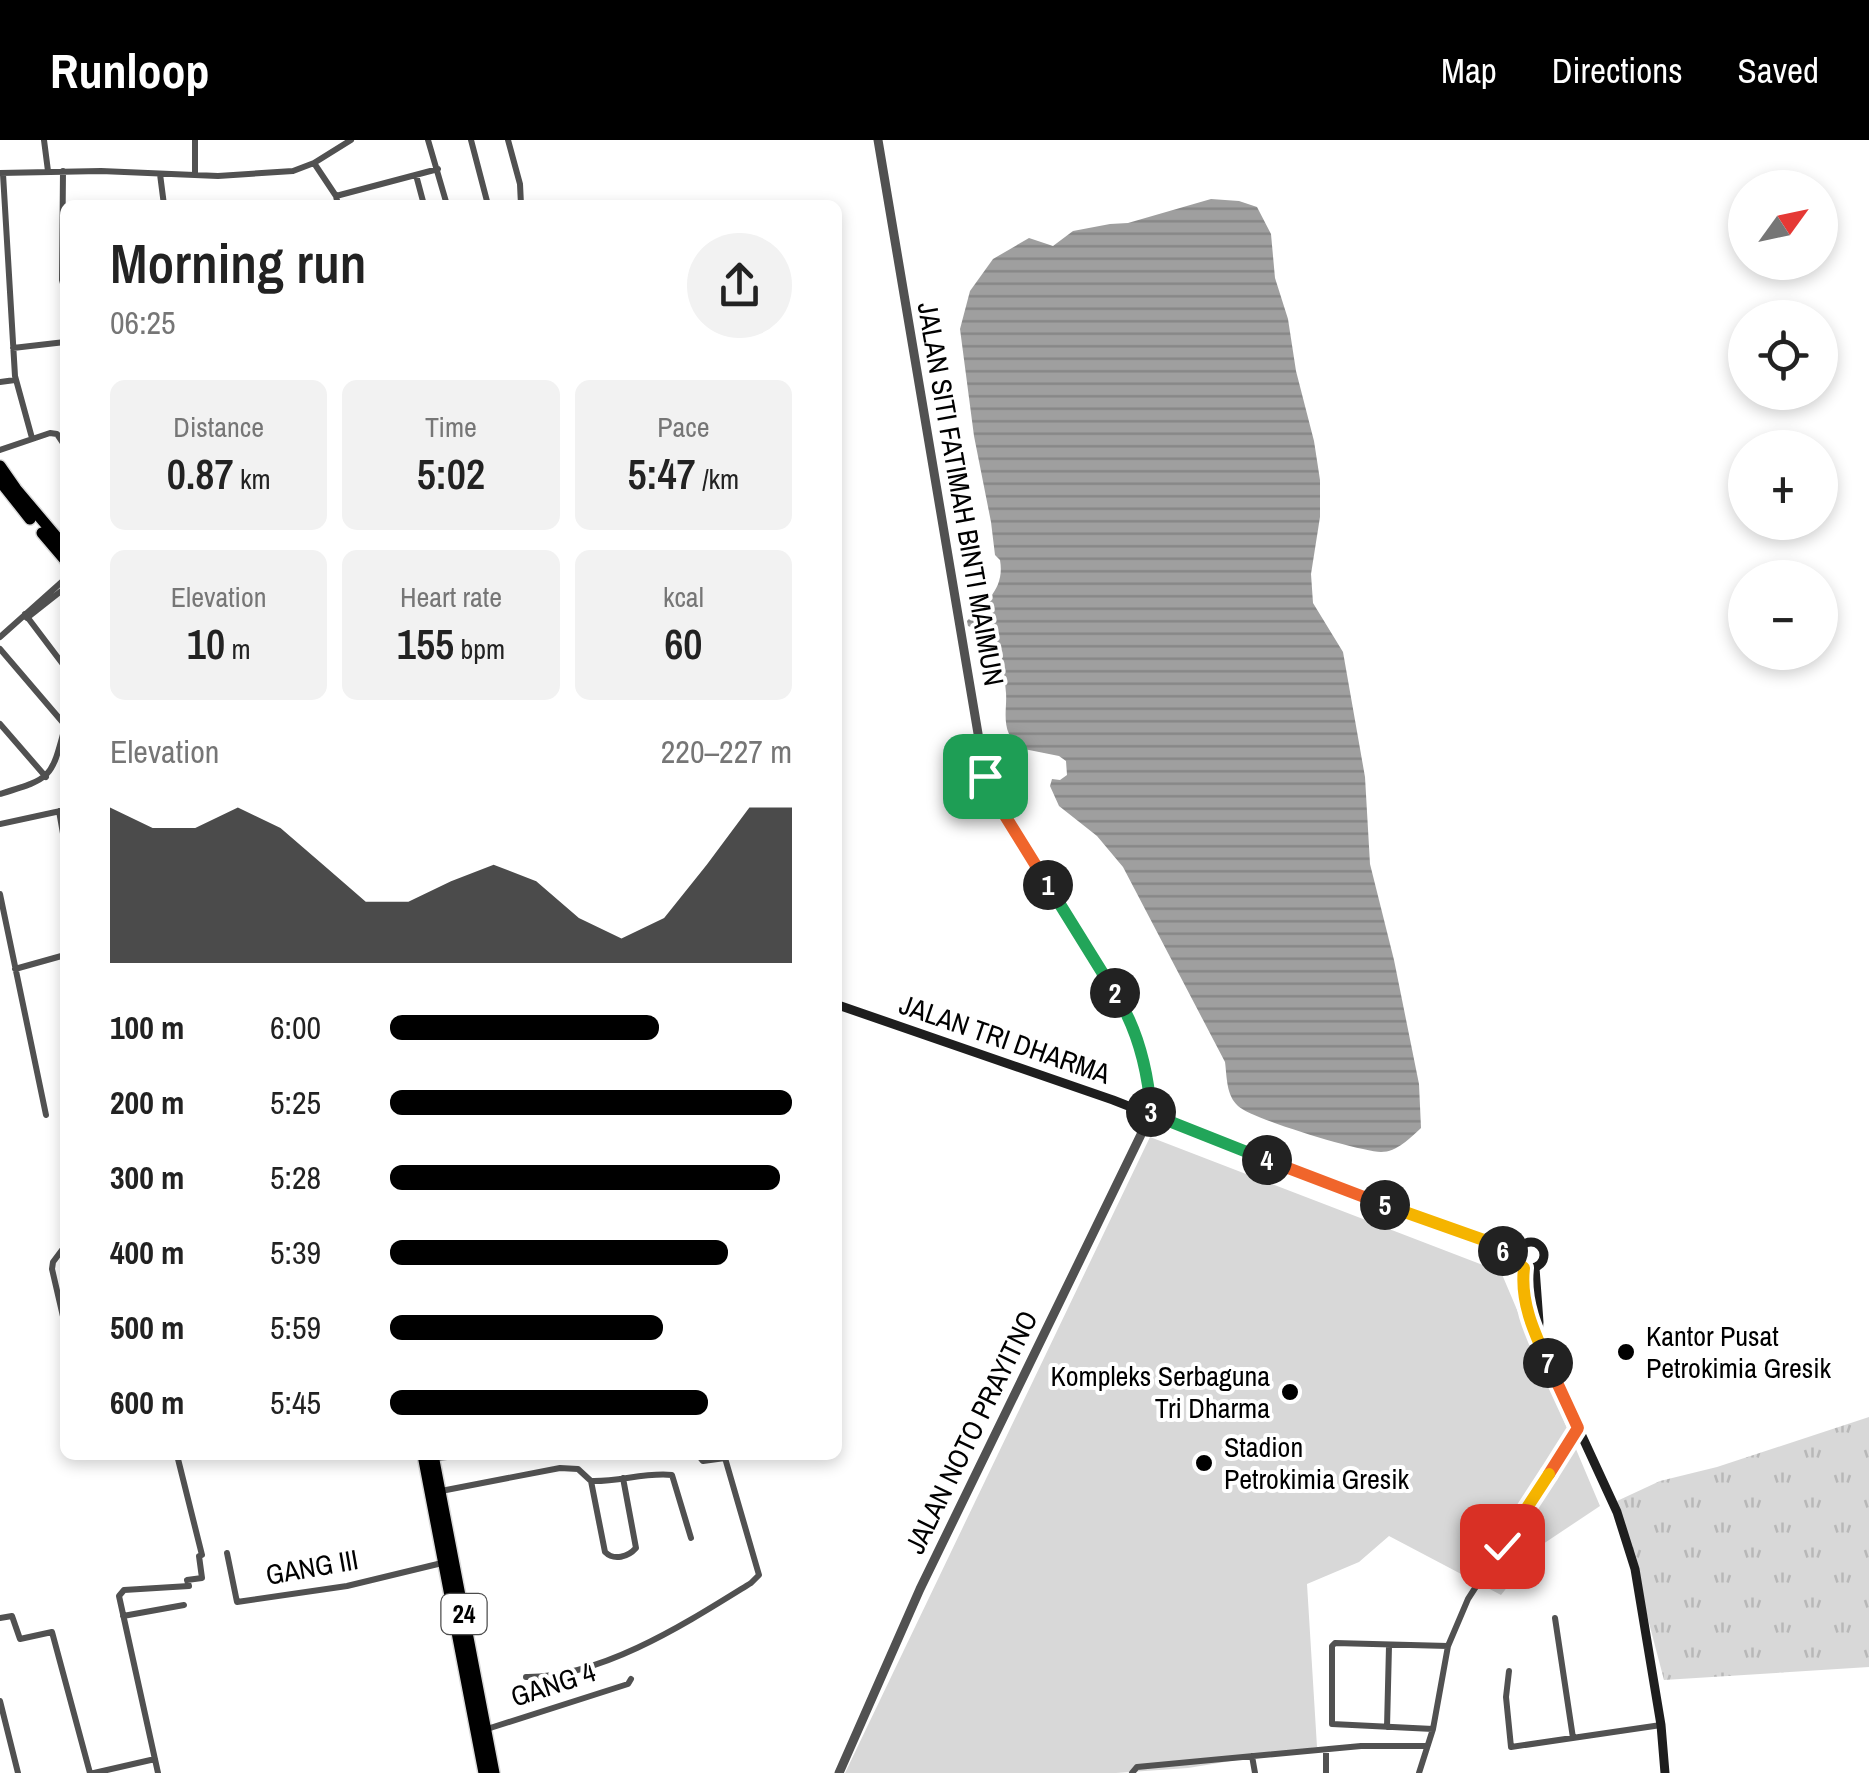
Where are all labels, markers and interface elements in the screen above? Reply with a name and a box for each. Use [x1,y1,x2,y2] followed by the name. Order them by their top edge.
[50,38,210,103] text: Runloop
[1441,47,1497,94] text: Map
[1552,47,1683,94] text: Directions
[1738,47,1819,94] text: Saved
[1728,170,1838,280] north arrow
[1728,170,1838,670] map controls
[110,226,366,300] text: Morning run
[687,233,792,338] button: share
[909,299,1013,689] street label: JALAN SITI FATIMAH BINTI MAIMUN
[1728,300,1838,410] button: locate
[110,301,176,344] text: 06:25
[173,408,264,446] text: Distance
[425,408,477,446] text: Time
[657,408,709,446] text: Pace
[1728,430,1838,540] button: +
[167,446,234,502] text: 0.87
[417,446,485,502] text: 5:02
[627,446,696,502] text: 5:47
[234,460,271,498] text: km
[696,460,739,498] text: /km
[1728,560,1838,670] button: −
[171,578,267,616] text: Elevation
[400,578,502,616] text: Heart rate
[663,578,704,616] text: kcal
[187,616,225,672] text: 10
[397,616,454,672] text: 155
[664,616,702,672] text: 60
[225,630,251,668] text: m
[454,630,505,668] text: bpm
[110,730,219,773] text: Elevation
[661,730,792,773] text: 220–227 m
[943,734,1028,819] pin
[958,749,1013,804] icon: arrive
[1023,860,1073,910] pin: 1
[1042,866,1054,904] text: 1
[1090,968,1140,1018] pin: 2
[1109,974,1121,1012] text: 2
[895,985,1116,1093] street label: JALAN TRI DHARMA
[110,1006,184,1049] text: 100 m
[270,1006,321,1049] text: 6:00
[110,1081,184,1124] text: 200 m
[270,1081,321,1124] text: 5:25
[1126,1087,1176,1137] pin: 3
[1145,1093,1157,1131] text: 3
[1242,1135,1292,1185] pin: 4
[1261,1141,1273,1179] text: 4
[110,1156,184,1199] text: 300 m
[270,1156,321,1199] text: 5:28
[1360,1180,1410,1230] pin: 5
[1379,1186,1391,1224] text: 5
[1478,1226,1528,1276] pin: 6
[110,1231,184,1274] text: 400 m
[270,1231,321,1274] text: 5:39
[1497,1232,1509,1270] text: 6
[896,1304,1046,1560] street label: JALAN NOTO PRAYITNO
[110,1306,184,1349] text: 500 m
[270,1306,321,1349] text: 5:59
[1646,1317,1832,1387] place label: Kantor Pusat Petrokimia Gresik
[1523,1338,1573,1388] pin: 7
[1615,1341,1637,1363] marker: Kantor Pusat Petrokimia Gresik
[1542,1344,1554,1382] text: 7
[1050,1357,1270,1427] place label: Kompleks Serbaguna Tri Dharma
[110,1381,184,1424] text: 600 m
[270,1381,321,1424] text: 5:45
[1279,1381,1301,1403] marker: Kompleks Serbaguna Tri Dharma
[1224,1428,1410,1498] place label: Stadion Petrokimia Gresik
[1193,1452,1215,1474] marker: Stadion Petrokimia Gresik
[1460,1504,1545,1589] pin
[1475,1519,1530,1574] icon: check
[263,1540,361,1594] street label: GANG III
[442,1594,486,1634] road number: 24
[506,1652,600,1715] street label: GANG 4

